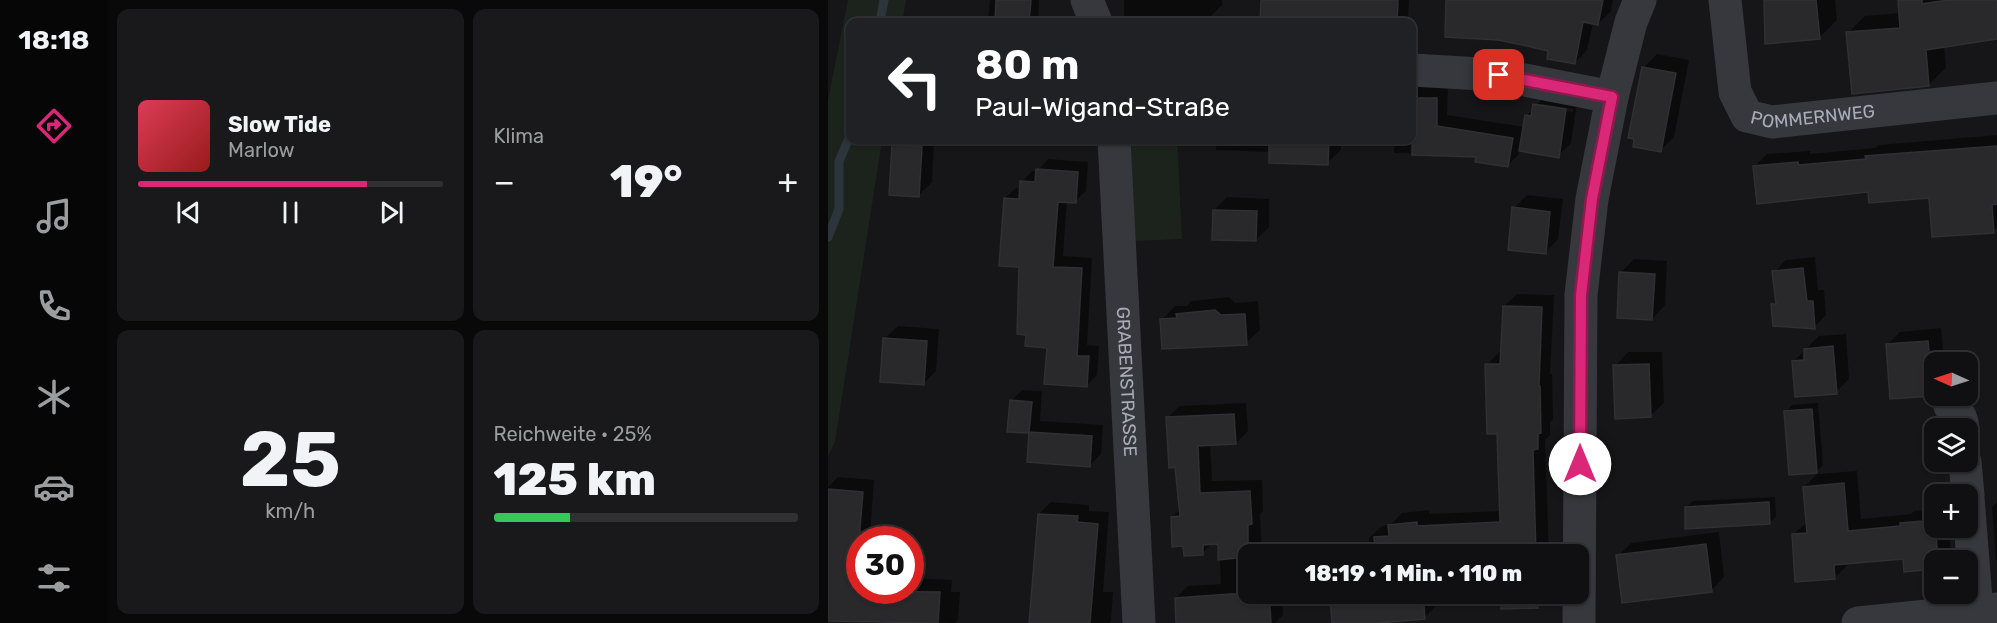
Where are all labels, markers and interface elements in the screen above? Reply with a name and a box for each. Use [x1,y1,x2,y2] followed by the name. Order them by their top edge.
[18,24,90,56] text: 18:18
[975,40,1079,90] text: 80 m
[876,42,954,120] icon: left
[1473,49,1524,100] pin
[1482,58,1515,91] icon: arrive
[975,91,1230,123] text: Paul-Wigand-Straße
[1748,100,1876,133] street label: POMMERNWEG
[33,105,75,147] icon: directions
[228,111,331,138] text: Slow Tide
[494,124,544,148] text: Klima
[228,138,295,162] text: Marlow
[610,155,682,208] text: 19°
[494,162,515,201] text: −
[777,162,798,201] text: +
[33,195,75,237] icon: music
[172,196,205,229] icon: previous
[274,196,307,229] icon: pause
[375,196,408,229] icon: next
[33,285,75,327] icon: phone
[1112,306,1141,457] street label: GRABENSTRASSE
[1924,352,1978,406] north arrow
[1924,352,1978,604] map controls
[33,376,75,418] icon: climate
[240,413,341,506] text: 25
[1924,418,1978,472] button: layers
[494,422,652,446] text: Reichweite · 25%
[1548,432,1612,496] position arrow
[494,453,656,506] text: 125 km
[33,466,75,508] icon: car
[1924,484,1978,538] button: +
[265,499,315,523] text: km/h
[846,526,924,604] speed limit sign: 30
[1924,550,1978,604] button: −
[33,557,75,599] icon: filters
[1305,560,1522,587] text: 18:19 · 1 Min. · 110 m

